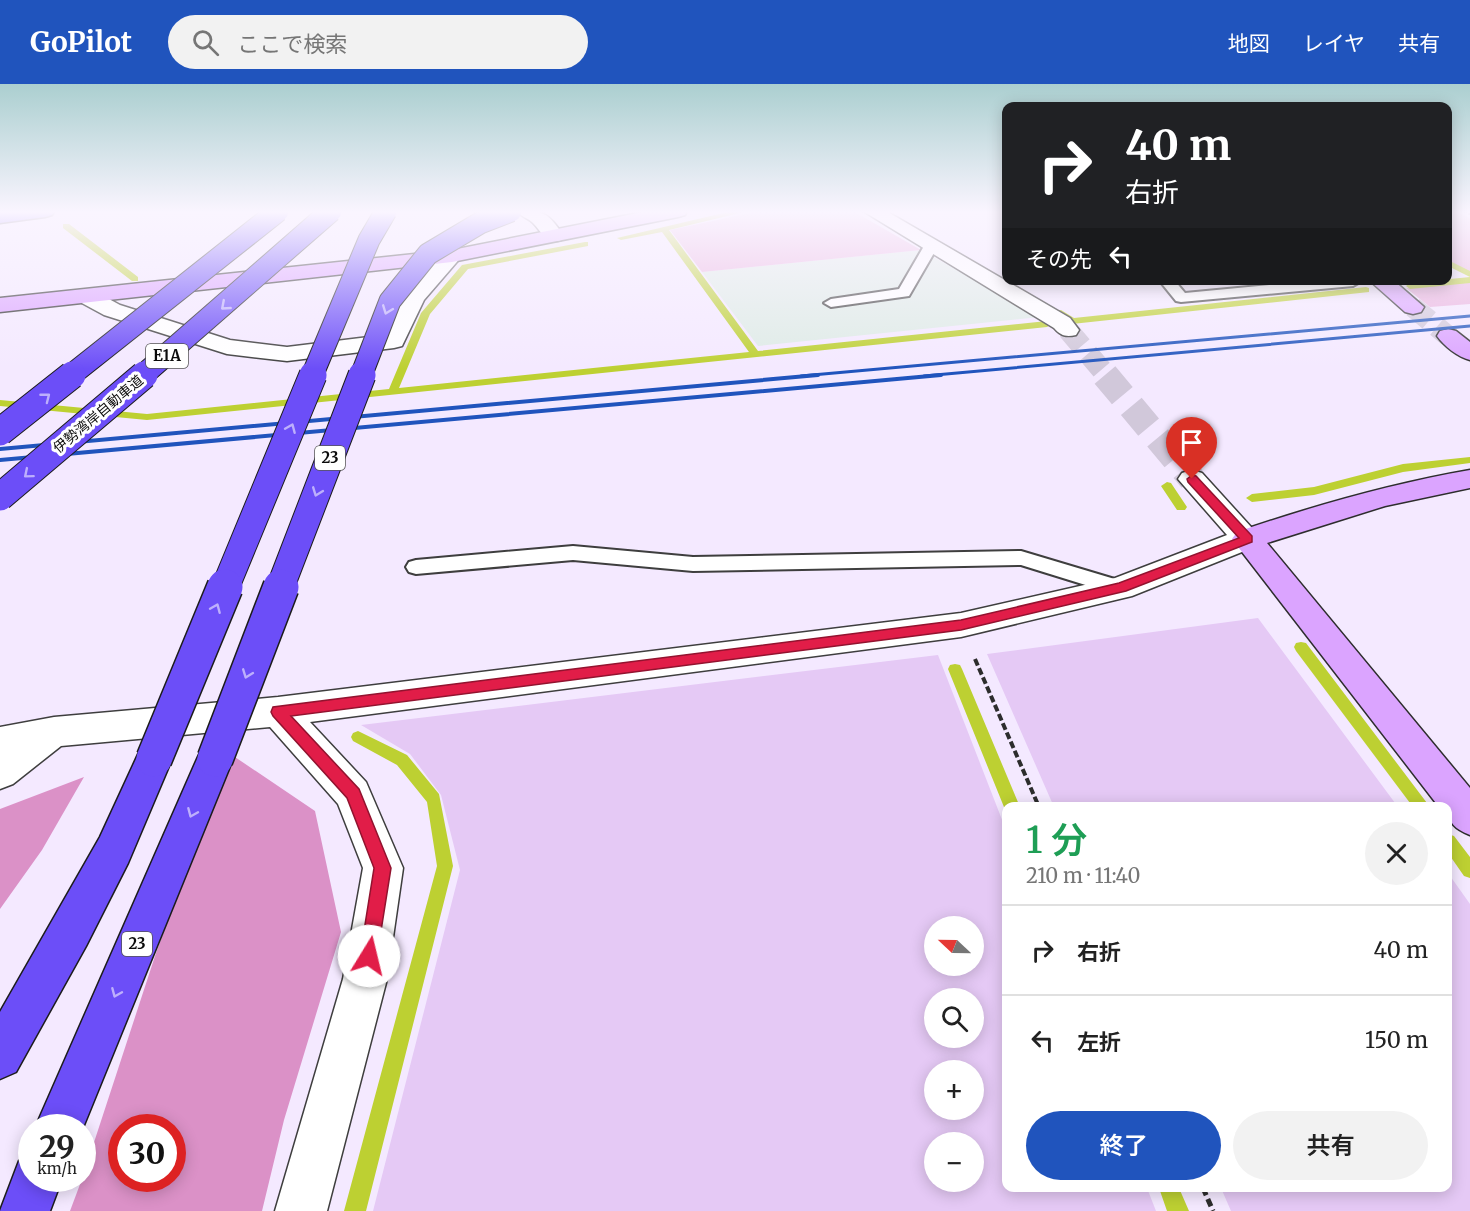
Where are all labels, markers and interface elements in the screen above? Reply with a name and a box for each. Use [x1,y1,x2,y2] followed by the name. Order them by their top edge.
[168,15,588,69] search box
[30,24,132,60] text: GoPilot
[189,26,222,59] icon: search
[237,30,347,58] text: ここで検索
[1228,30,1270,57] text: 地図
[1303,30,1365,57] text: レイヤ
[1398,30,1440,57] text: 共有
[1125,119,1231,171] text: 40 m
[1026,126,1104,204] icon: right
[1125,175,1179,209] text: 右折
[1104,240,1137,273] icon: left
[1026,245,1092,273] text: その先
[221,299,231,310] one-way arrow
[381,304,394,315] one-way arrow
[146,344,188,368] road number: E1A
[49,371,147,457] street label: 伊勢湾岸自動車道
[39,393,50,404] one-way arrow
[1166,417,1217,479] pin
[284,423,296,434] one-way arrow
[1175,426,1208,459] icon: arrive
[315,446,345,470] road number: 23
[24,466,35,477] one-way arrow
[312,486,324,497] one-way arrow
[209,603,221,614] one-way arrow
[242,668,254,679] one-way arrow
[187,807,199,818] one-way arrow
[1026,818,1087,863] text: 1 分
[1365,822,1428,885] button: close
[1026,863,1141,888] text: 210 m · 11:40
[924,916,984,976] north arrow
[924,916,984,1192] map controls
[337,924,401,988] position arrow
[122,932,152,956] road number: 23
[1026,934,1059,967] icon: right
[1373,936,1428,964] text: 40 m
[1077,938,1121,966] text: 右折
[111,986,123,997] one-way arrow
[924,988,984,1048] button: search
[1026,1024,1059,1057] icon: left
[1365,1026,1428,1054] text: 150 m
[1077,1028,1121,1056] text: 左折
[924,1060,984,1120] button: +
[1026,1111,1221,1180] button: 終了
[1233,1111,1428,1180] button: 共有
[108,1114,186,1192] speed limit sign: 30
[39,1127,75,1165] text: 29
[924,1132,984,1192] button: −
[37,1159,77,1178] text: km/h

